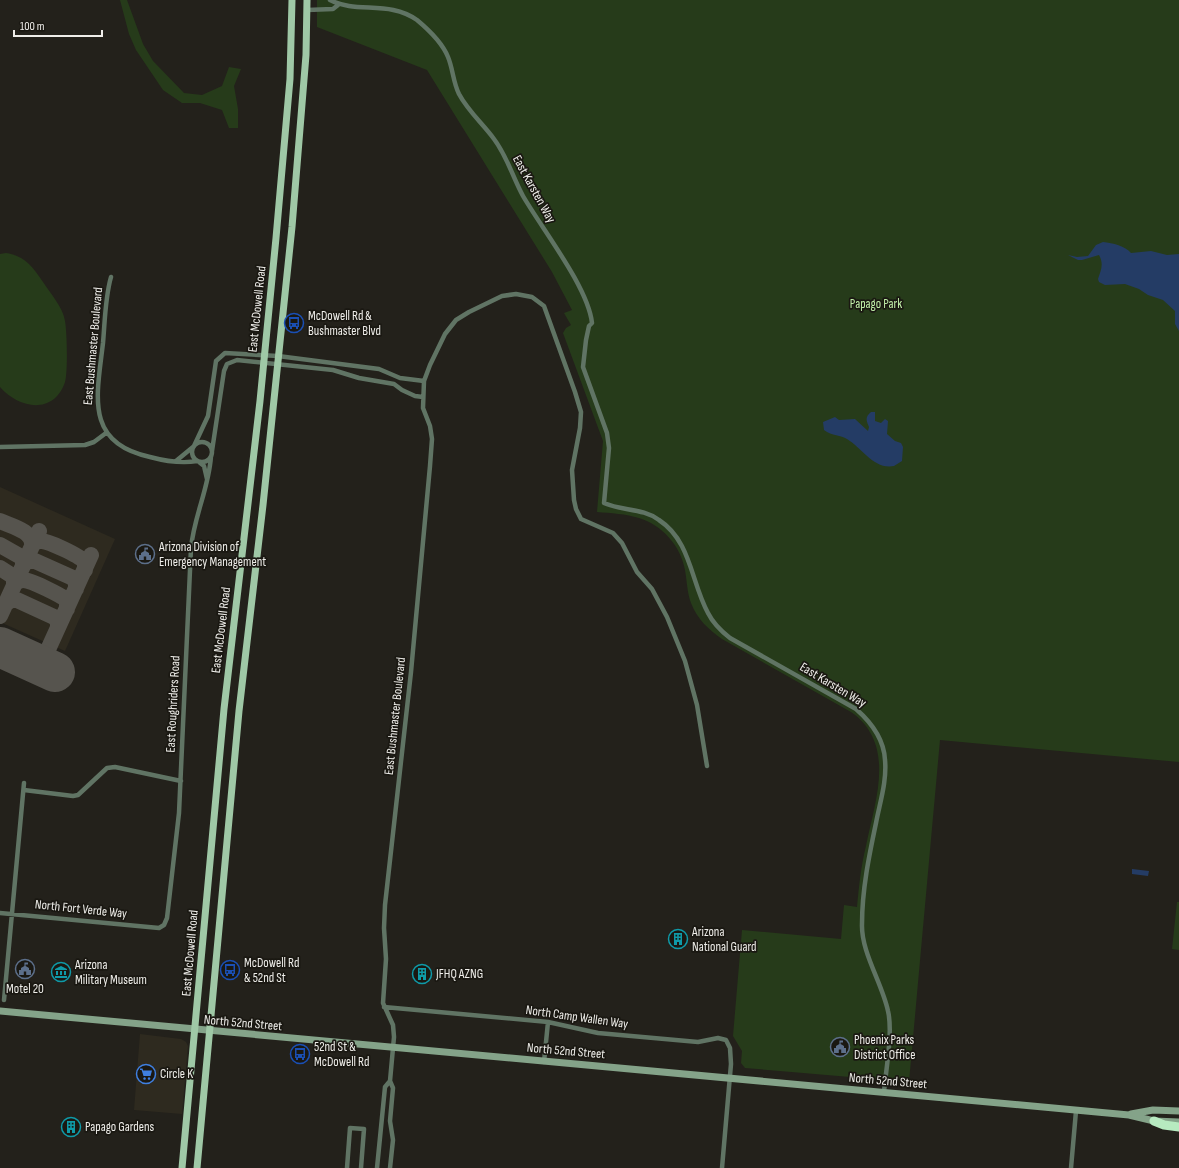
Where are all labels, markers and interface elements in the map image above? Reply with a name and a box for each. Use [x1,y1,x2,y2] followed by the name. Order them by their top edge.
[14,12,102,38] scale bar
[20,19,45,34] text: 100 m
[509,152,559,226] street label: East Karsten Way
[245,265,269,353] street label: East McDowell Road
[80,286,106,406] street label: East Bushmaster Boulevard
[850,296,902,312] park label: Papago Park
[308,308,381,339] place label: McDowell Rd & Bushmaster Blvd
[283,312,305,334] bus stop icon: McDowell Rd & Bushmaster Blvd
[158,539,266,570] place label: Arizona Division of Emergency Management
[134,543,156,565] public building icon: Arizona Division of Emergency Management
[208,586,234,674] street label: East McDowell Road
[162,655,184,753] street label: East Roughriders Road
[381,656,409,776] street label: East Bushmaster Boulevard
[797,659,869,711] street label: East Karsten Way
[34,896,128,922] street label: North Fort Verde Way
[178,909,202,997] street label: East McDowell Road
[691,924,756,955] place label: Arizona National Guard
[667,928,689,950] building icon: Arizona National Guard
[244,955,299,986] place label: McDowell Rd & 52nd St
[74,957,147,988] place label: Arizona Military Museum
[14,958,36,980] public building icon: Motel 20
[219,959,241,981] bus stop icon: McDowell Rd & 52nd St
[50,961,72,983] museum icon: Arizona Military Museum
[411,963,433,985] building icon: JFHQ AZNG
[435,966,483,982] place label: JFHQ AZNG
[6,981,44,997] place label: Motel 20
[525,1002,629,1032] street label: North Camp Wallen Way
[203,1012,283,1034] street label: North 52nd Street
[854,1032,915,1063] place label: Phoenix Parks District Office
[829,1036,851,1058] public building icon: Phoenix Parks District Office
[314,1039,369,1070] place label: 52nd St & McDowell Rd
[526,1040,606,1062] street label: North 52nd Street
[289,1043,311,1065] bus stop icon: 52nd St & McDowell Rd
[135,1063,157,1085] supermarket icon: Circle K
[160,1066,193,1082] place label: Circle K
[848,1070,928,1092] street label: North 52nd Street
[60,1116,82,1138] building icon: Papago Gardens
[85,1119,154,1135] place label: Papago Gardens

